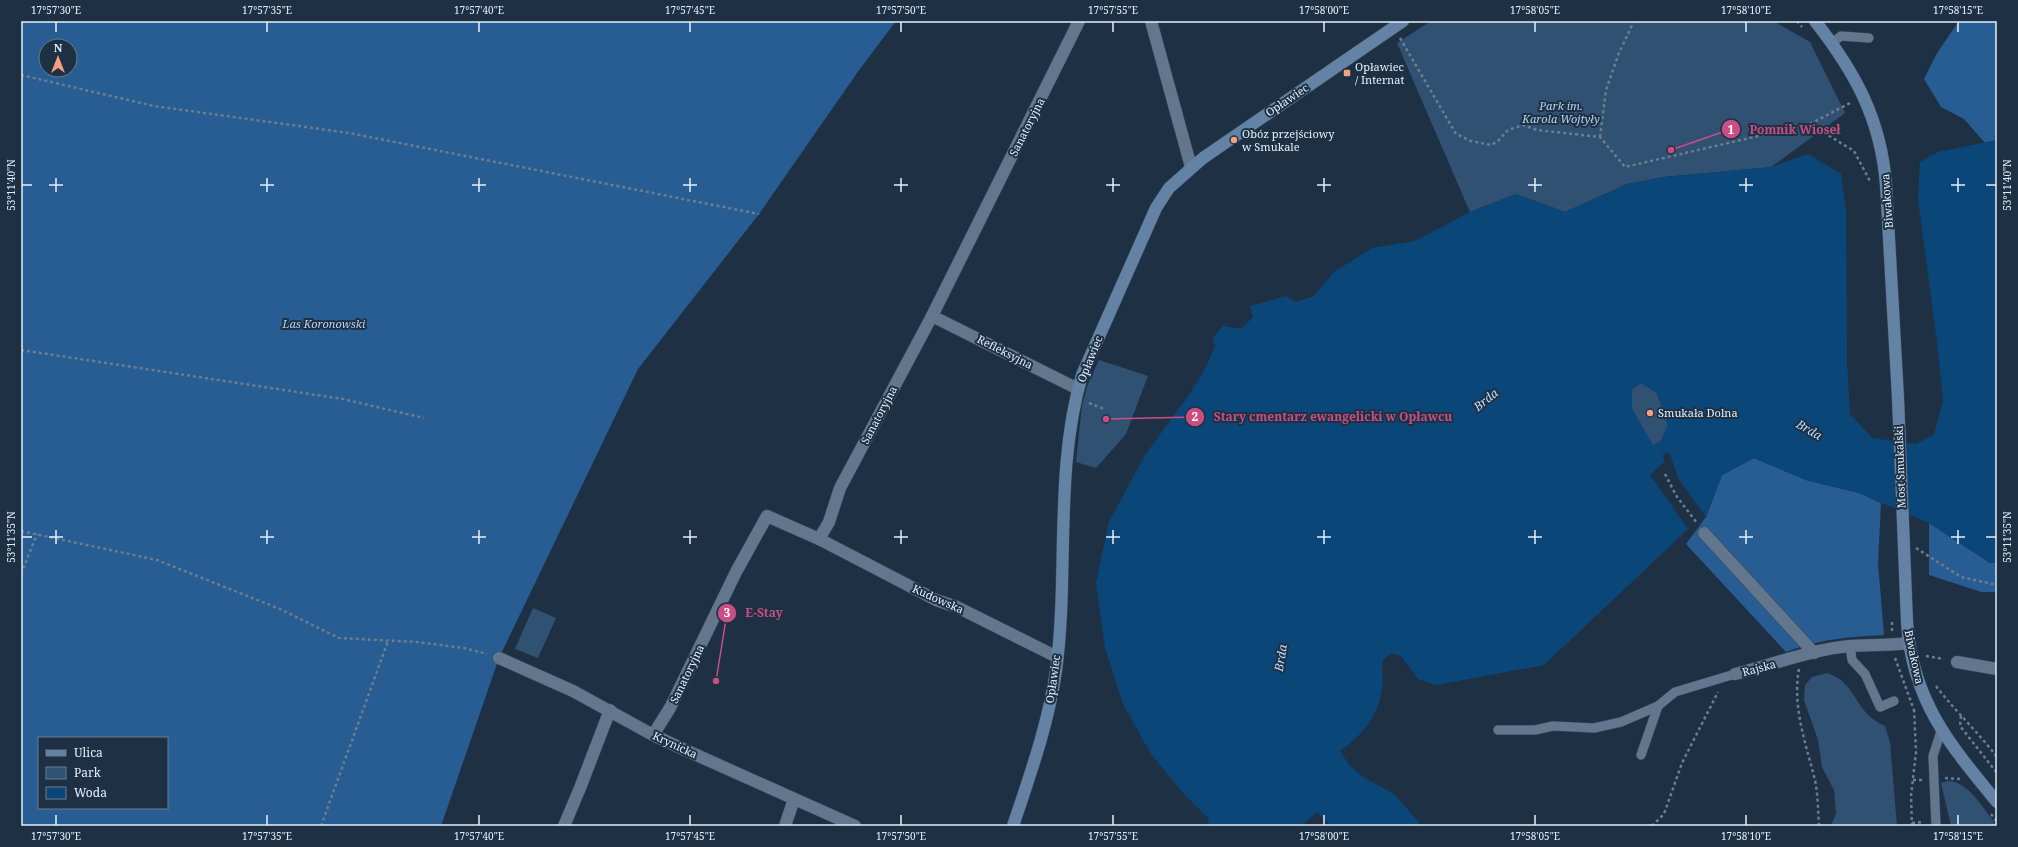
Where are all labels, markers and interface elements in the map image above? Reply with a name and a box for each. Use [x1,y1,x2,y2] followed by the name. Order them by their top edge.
[31,3,81,17] text: 17°57'30"E
[242,3,292,17] text: 17°57'35"E
[454,3,504,17] text: 17°57'40"E
[665,3,715,17] text: 17°57'45"E
[876,3,926,17] text: 17°57'50"E
[1088,3,1138,17] text: 17°57'55"E
[1299,3,1349,17] text: 17°58'00"E
[1510,3,1560,17] text: 17°58'05"E
[1721,3,1771,17] text: 17°58'10"E
[1933,3,1983,17] text: 17°58'15"E
[38,38,78,78] north arrow
[54,40,63,55] text: N
[1355,59,1404,87] place label: Opławiec / Internat
[1342,68,1352,78] marker: Opławiec / Internat
[1262,80,1311,119] street label: Opławiec
[1005,95,1048,159] street label: Sanatoryjna
[1521,98,1600,126] park label: Park im. Karola Wojtyły
[1721,117,1848,141] callout: Pomnik Wioseł
[1728,121,1735,138] text: 1
[1749,121,1841,138] text: Pomnik Wioseł
[1242,126,1335,154] place label: Obóz przejściowy w Smukale
[1229,135,1239,145] marker: Obóz przejściowy w Smukale
[4,159,18,211] text: 53°11'40"N
[2000,159,2014,211] text: 53°11'40"N
[1877,173,1896,229] street label: Biwakowa
[282,316,366,331] park label: Las Koronowski
[975,331,1036,372] street label: Refleksyjna
[1073,333,1106,384] street label: Opławiec
[857,383,900,446] street label: Sanatoryjna
[1469,384,1502,415] water label: Brda
[1185,405,1460,429] callout: Stary cmentarz ewangelicki w Opławcu
[1658,405,1738,420] place label: Smukała Dolna
[1192,408,1199,425] text: 2
[1214,408,1452,425] text: Stary cmentarz ewangelicki w Opławcu
[1645,408,1655,418] marker: Smukała Dolna
[1792,415,1825,444] water label: Brda
[1891,425,1908,509] street label: Most Smukalski
[4,511,18,563] text: 53°11'35"N
[2000,511,2014,563] text: 53°11'35"N
[910,581,966,617] street label: Kudowska
[717,601,790,625] callout: E-Stay
[724,604,731,621] text: 3
[745,604,783,621] text: E-Stay
[1901,629,1928,685] street label: Biwakowa
[666,642,707,706] street label: Sanatoryjna
[1270,643,1291,674] water label: Brda
[1042,654,1063,704] street label: Opławiec
[1740,656,1777,679] street label: Rajska
[650,728,700,761] street label: Krynicka
[38,737,168,809] legend
[74,744,103,761] text: Ulica
[74,764,102,781] text: Park
[74,784,107,801] text: Woda
[31,829,81,843] text: 17°57'30"E
[242,829,292,843] text: 17°57'35"E
[454,829,504,843] text: 17°57'40"E
[665,829,715,843] text: 17°57'45"E
[876,829,926,843] text: 17°57'50"E
[1088,829,1138,843] text: 17°57'55"E
[1299,829,1349,843] text: 17°58'00"E
[1510,829,1560,843] text: 17°58'05"E
[1721,829,1771,843] text: 17°58'10"E
[1933,829,1983,843] text: 17°58'15"E

